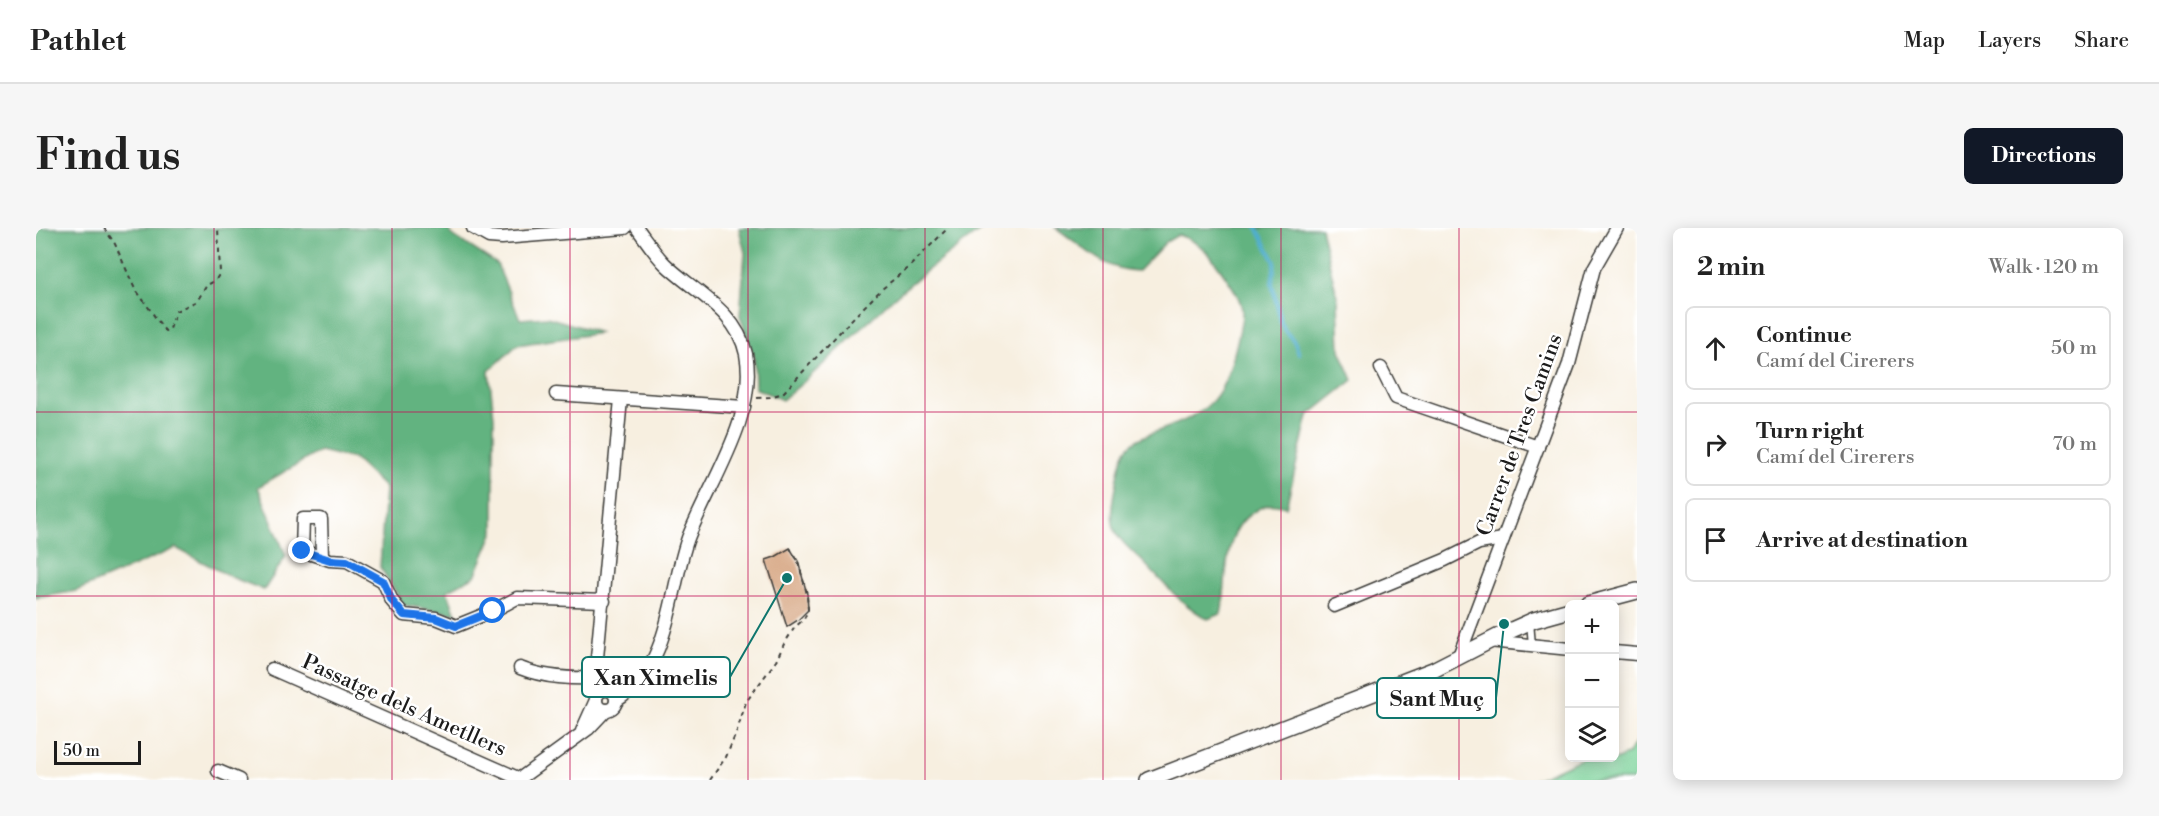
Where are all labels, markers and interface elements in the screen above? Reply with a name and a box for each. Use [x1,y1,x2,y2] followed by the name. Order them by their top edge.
[30,24,126,59] text: Pathlet
[1904,28,1945,54] text: Map
[1978,28,2041,54] text: Layers
[2074,28,2129,54] text: Share
[1964,128,2123,184] button: Directions
[36,130,180,183] text: Find us
[1697,251,1765,283] text: 2 min
[1989,255,2099,280] text: Walk · 120 m
[1756,322,1852,349] text: Continue
[1471,330,1569,540] street label: Carrer de Tres Camins
[1699,332,1732,365] icon: ahead
[2051,336,2097,361] text: 50 m
[1756,349,1915,374] text: Camí del Cirerers
[1756,418,1864,445] text: Turn right
[1699,428,1732,461] icon: right
[2053,432,2097,457] text: 70 m
[1756,445,1915,470] text: Camí del Cirerers
[1699,524,1732,557] icon: arrive
[1756,527,1968,554] text: Arrive at destination
[288,537,314,563] route end
[479,597,505,623] route start
[1565,600,1619,762] map controls
[1565,600,1619,654] button: +
[298,649,510,763] street label: Passatge dels Ametllers
[1565,654,1619,708] button: −
[582,657,730,697] callout: Xan Ximelis
[593,665,718,692] text: Xan Ximelis
[1377,678,1496,718] callout: Sant Muç
[1390,686,1484,713] text: Sant Muç
[1565,708,1619,762] button: layers
[54,738,141,766] scale bar
[63,741,100,761] text: 50 m

